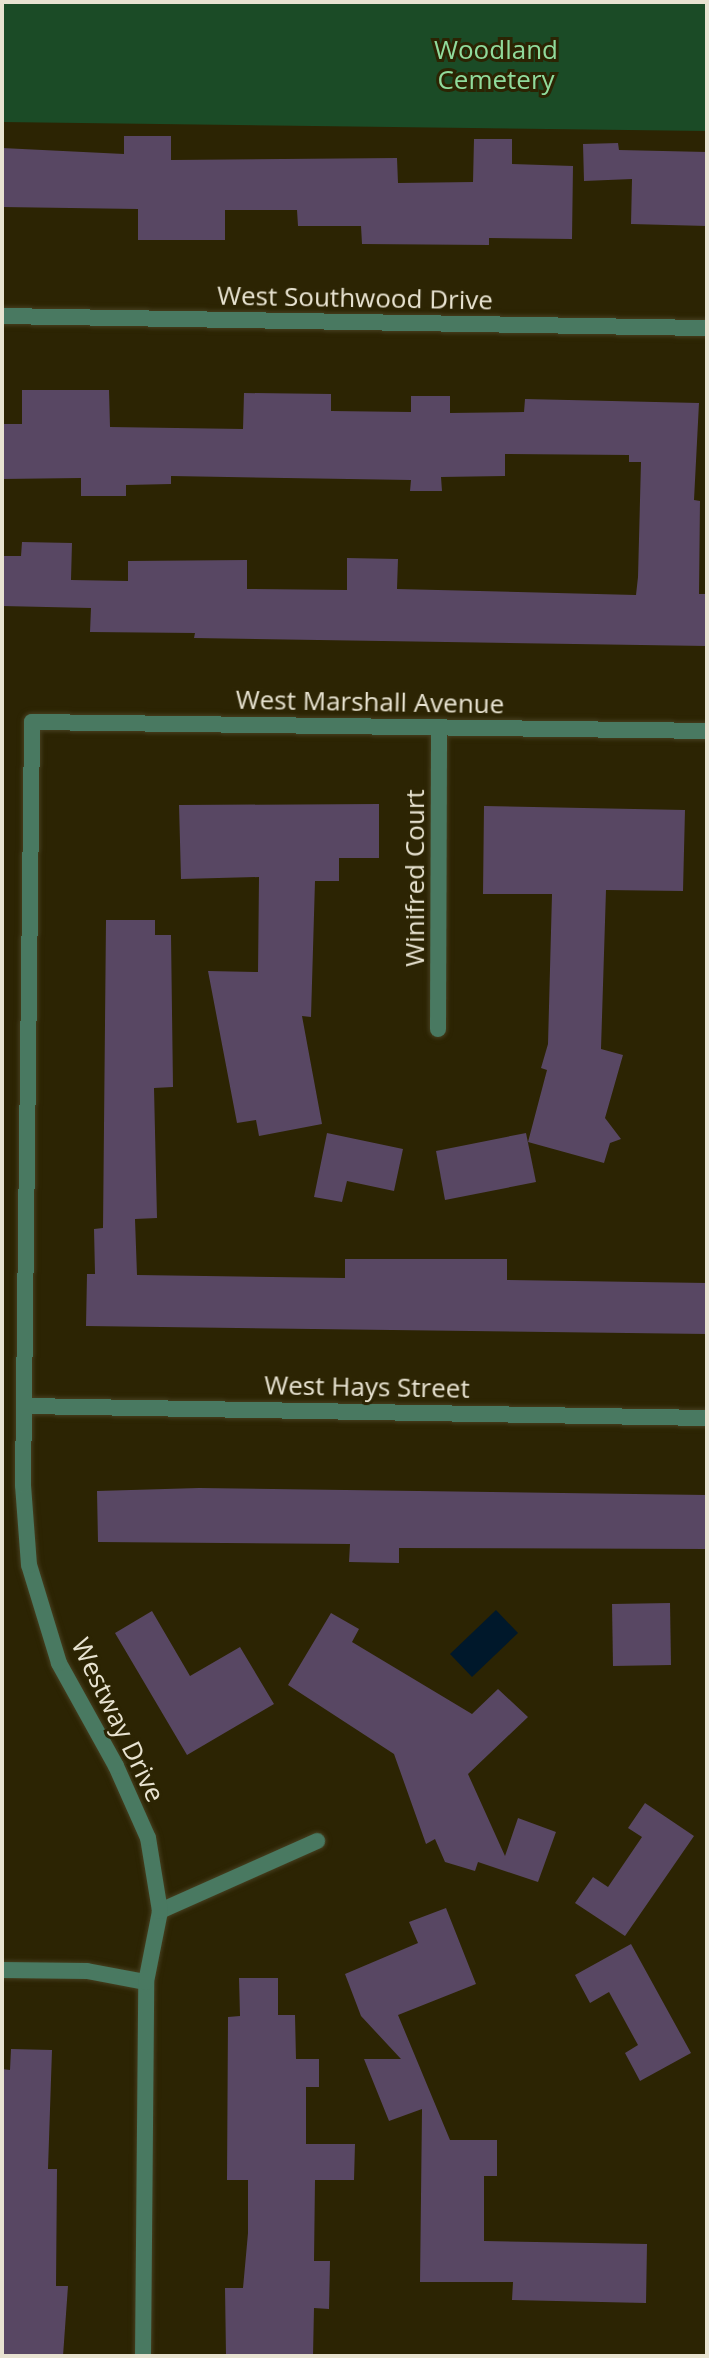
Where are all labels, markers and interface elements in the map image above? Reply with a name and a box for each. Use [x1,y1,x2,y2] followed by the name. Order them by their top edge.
[434,34,558,96] park label: Woodland Cemetery
[217,280,493,316] street label: West Southwood Drive
[235,684,505,720] street label: West Marshall Avenue
[399,789,431,967] street label: Winifred Court
[264,1370,470,1404] street label: West Hays Street
[65,1633,171,1807] street label: Westway Drive

